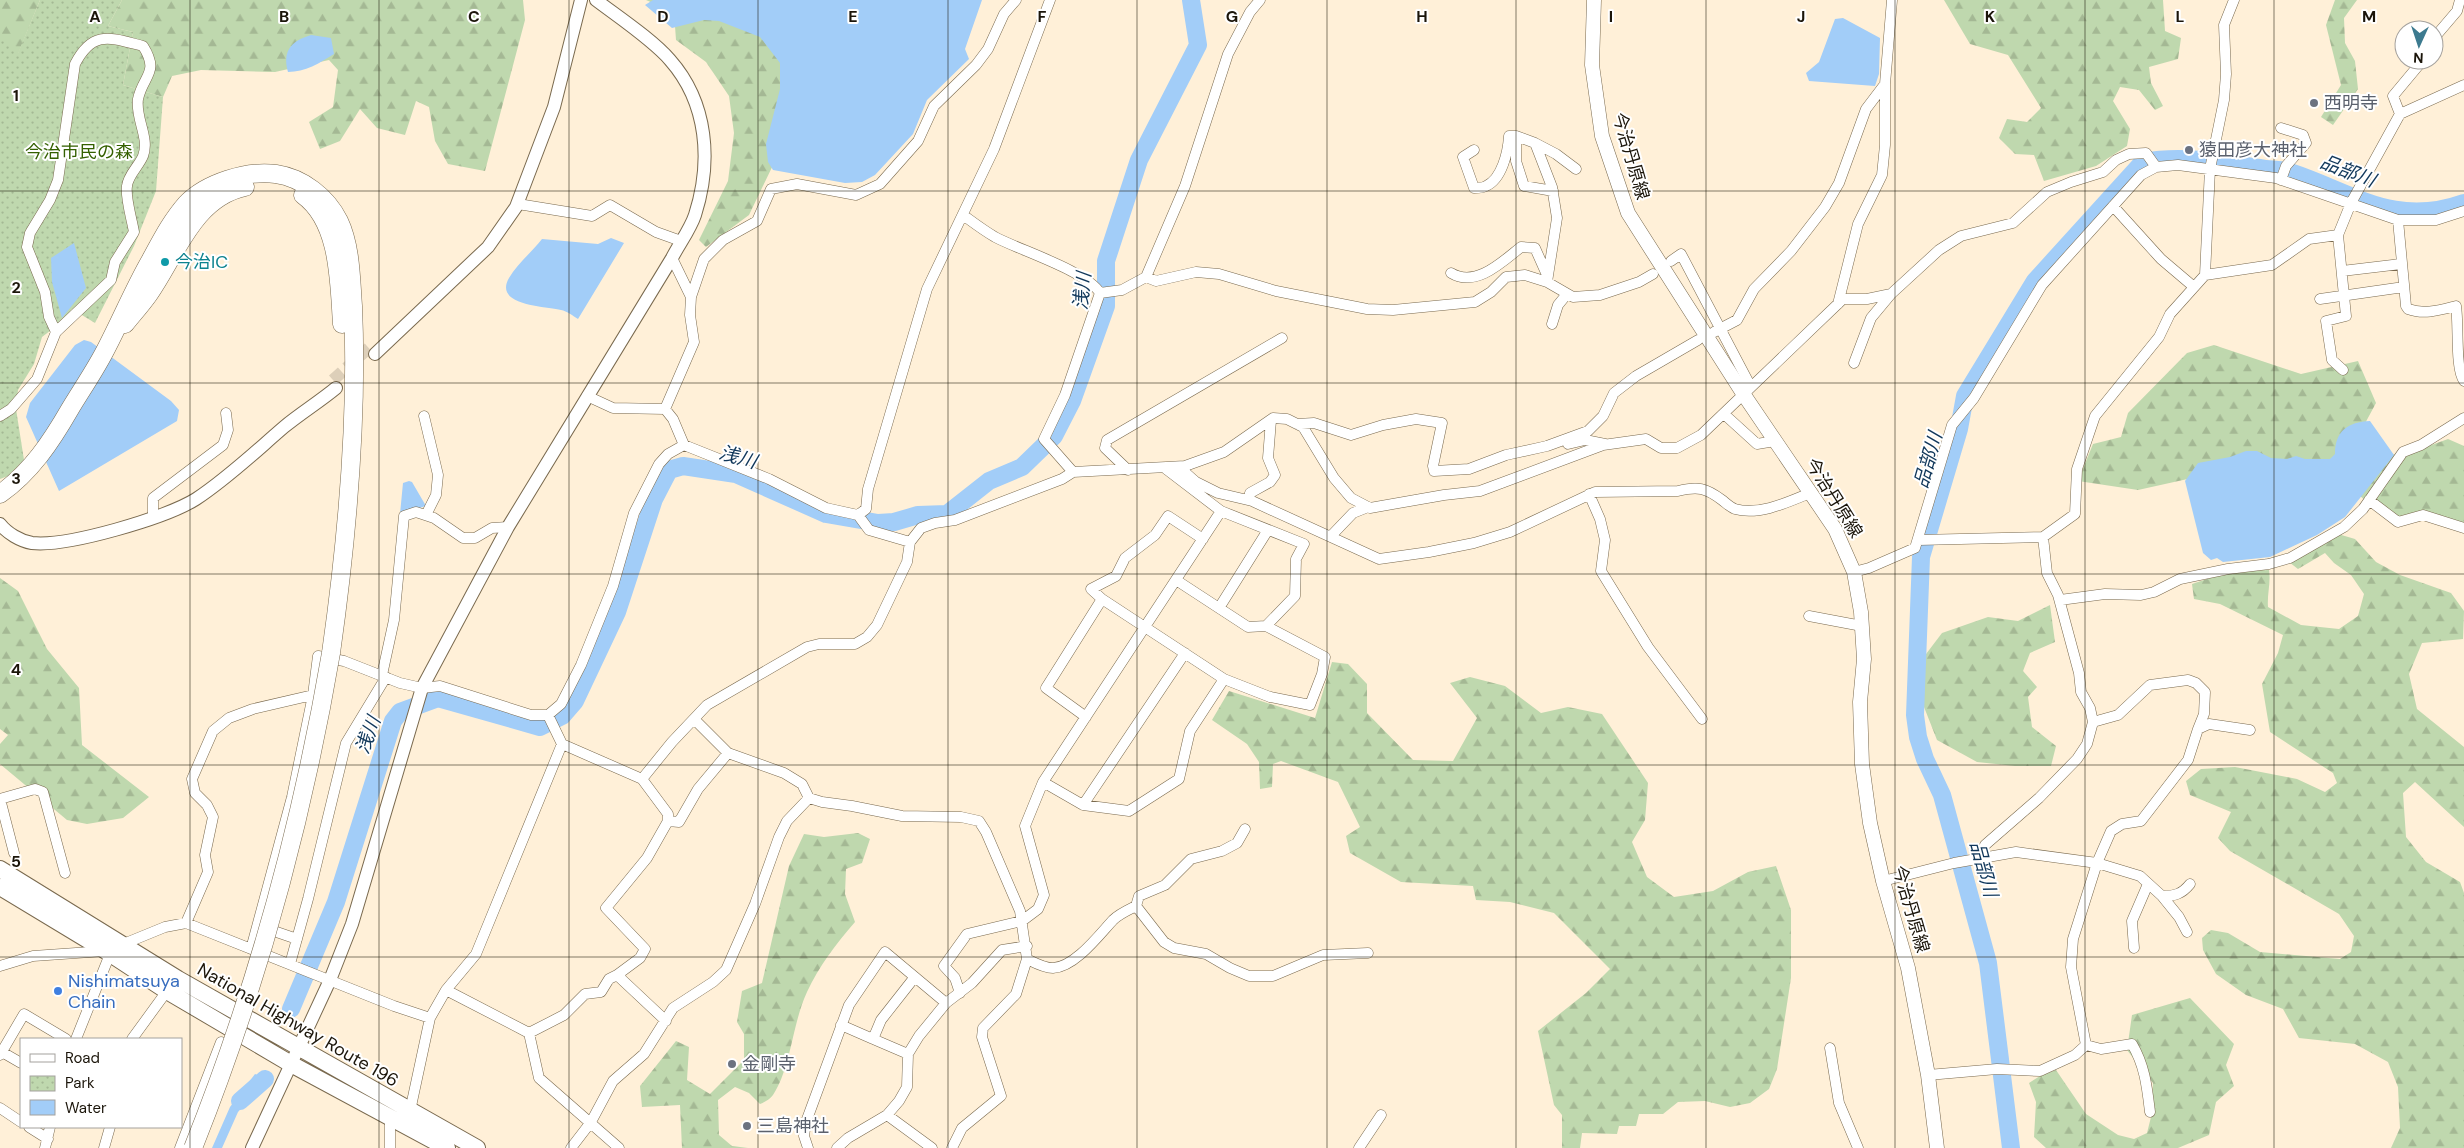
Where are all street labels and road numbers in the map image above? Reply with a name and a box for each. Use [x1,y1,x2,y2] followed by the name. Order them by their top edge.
[1607,109,1655,203] street label: 今治丹原線
[1800,453,1868,543] street label: 今治丹原線
[1887,862,1935,956] street label: 今治丹原線
[193,957,403,1093] street label: National Highway Route 196

